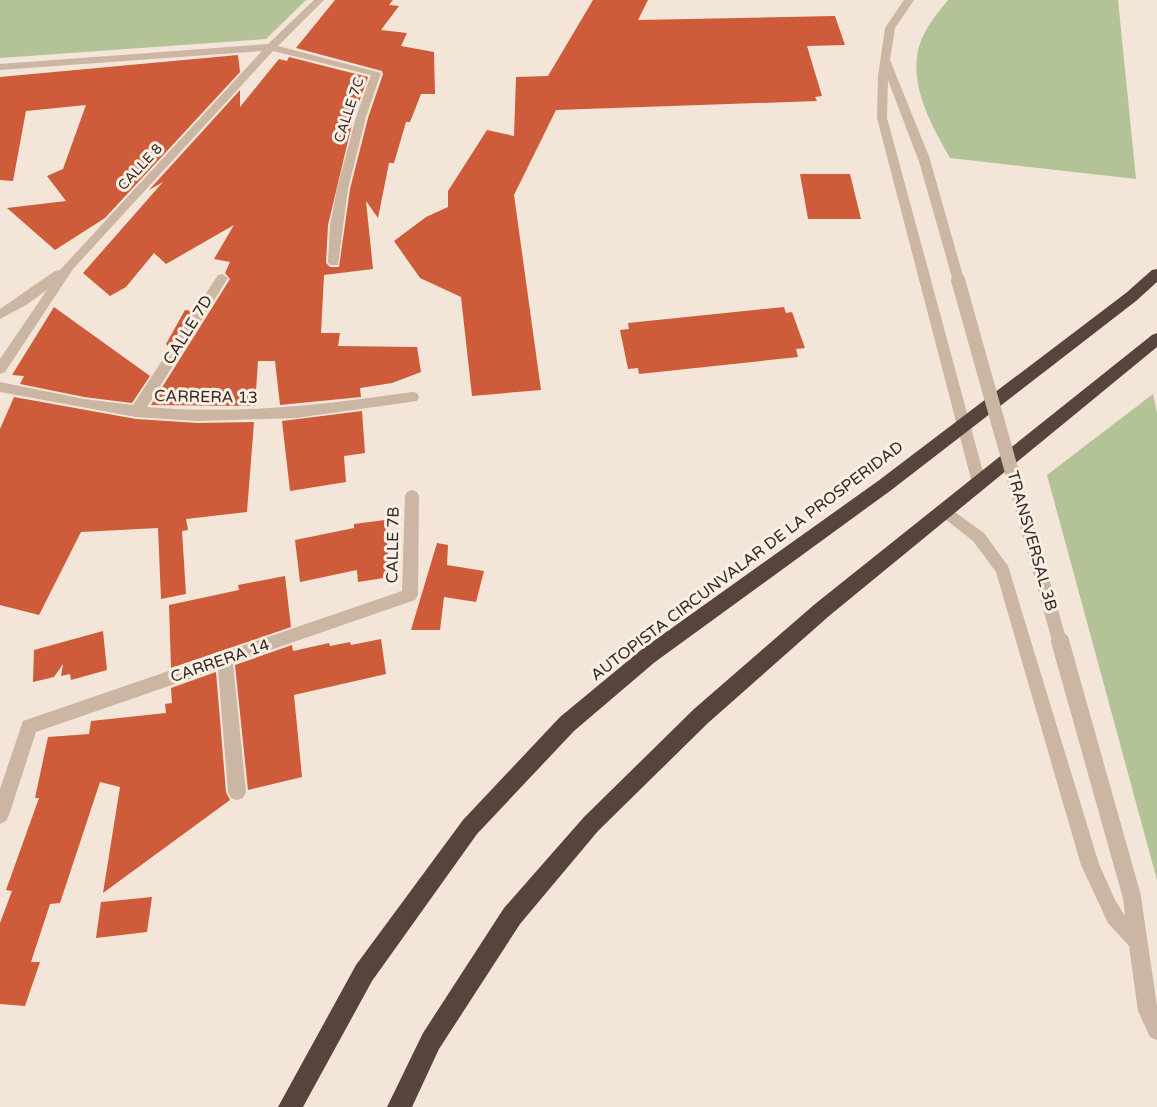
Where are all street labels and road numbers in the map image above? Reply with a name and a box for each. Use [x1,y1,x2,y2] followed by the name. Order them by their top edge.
[331,75,368,145] street label: CALLE 7C
[114,140,166,194] street label: CALLE 8
[159,292,217,368] street label: CALLE 7D
[154,386,258,408] street label: CARRERA 13
[587,437,907,685] street label: AUTOPISTA CIRCUNVALAR DE LA PROSPERIDAD
[1002,469,1062,613] street label: TRANSVERSAL 3B
[382,506,404,584] street label: CALLE 7B
[168,635,272,687] street label: CARRERA 14

